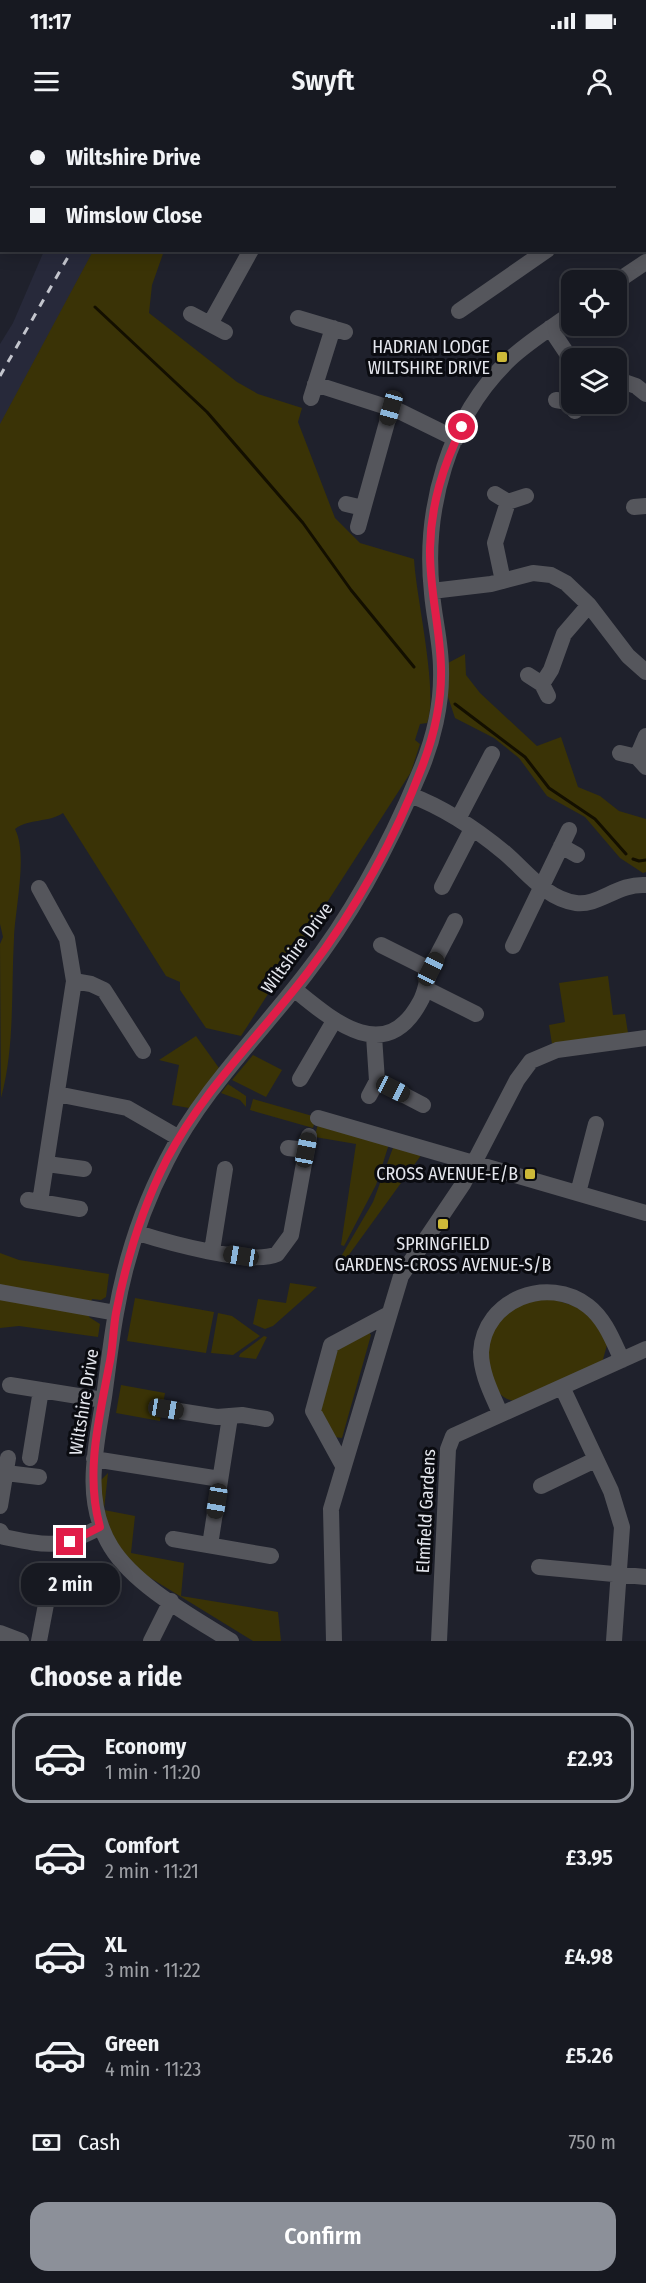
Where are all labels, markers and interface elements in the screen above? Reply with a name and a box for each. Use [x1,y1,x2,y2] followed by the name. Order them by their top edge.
[30,8,71,35] text: 11:17
[30,65,63,98] icon: menu
[292,65,355,97] text: Swyft
[583,65,616,98] icon: person
[66,144,201,171] text: Wiltshire Drive
[66,202,202,229] text: Wimslow Close
[561,270,627,414] map controls
[561,270,627,336] button: locate
[368,336,490,379] place label: HADRIAN LODGE WILTSHIRE DRIVE
[561,348,627,414] button: layers
[495,350,509,364] marker: HADRIAN LODGE WILTSHIRE DRIVE
[377,388,405,428] car
[448,413,475,440] route start
[257,898,338,998] street label: Wiltshire Drive
[415,949,447,989] car
[373,1073,413,1105] car
[294,1131,318,1169] car
[376,1163,518,1185] place label: CROSS AVENUE-E/B
[523,1167,537,1181] marker: CROSS AVENUE-E/B
[436,1217,450,1231] marker: SPRINGFIELD GARDENS-CROSS AVENUE-S/B
[335,1233,551,1276] place label: SPRINGFIELD GARDENS-CROSS AVENUE-S/B
[222,1244,260,1268] car
[65,1347,103,1457] street label: Wiltshire Drive
[147,1397,185,1421] car
[412,1448,440,1574] street label: Elmfield Gardens
[205,1482,229,1520] car
[56,1528,83,1555] route end
[20,1563,119,1605] callout: 2 min
[48,1572,93,1596] text: 2 min
[30,1661,182,1693] text: Choose a ride
[33,1731,87,1785] icon: car
[105,1733,186,1760] text: Economy
[567,1745,613,1772] text: £2.93
[105,1760,201,1784] text: 1 min · 11:20
[33,1830,87,1884] icon: car
[105,1832,179,1859] text: Comfort
[566,1844,613,1871] text: £3.95
[105,1859,199,1883] text: 2 min · 11:21
[33,1929,87,1983] icon: car
[105,1931,127,1958] text: XL
[565,1943,613,1970] text: £4.98
[105,1958,201,1982] text: 3 min · 11:22
[33,2028,87,2082] icon: car
[105,2030,159,2057] text: Green
[566,2042,613,2069] text: £5.26
[105,2057,201,2081] text: 4 min · 11:23
[30,2126,63,2159] icon: cash
[78,2129,121,2156] text: Cash
[569,2130,616,2154] text: 750 m
[30,2202,616,2271] button: Confirm

